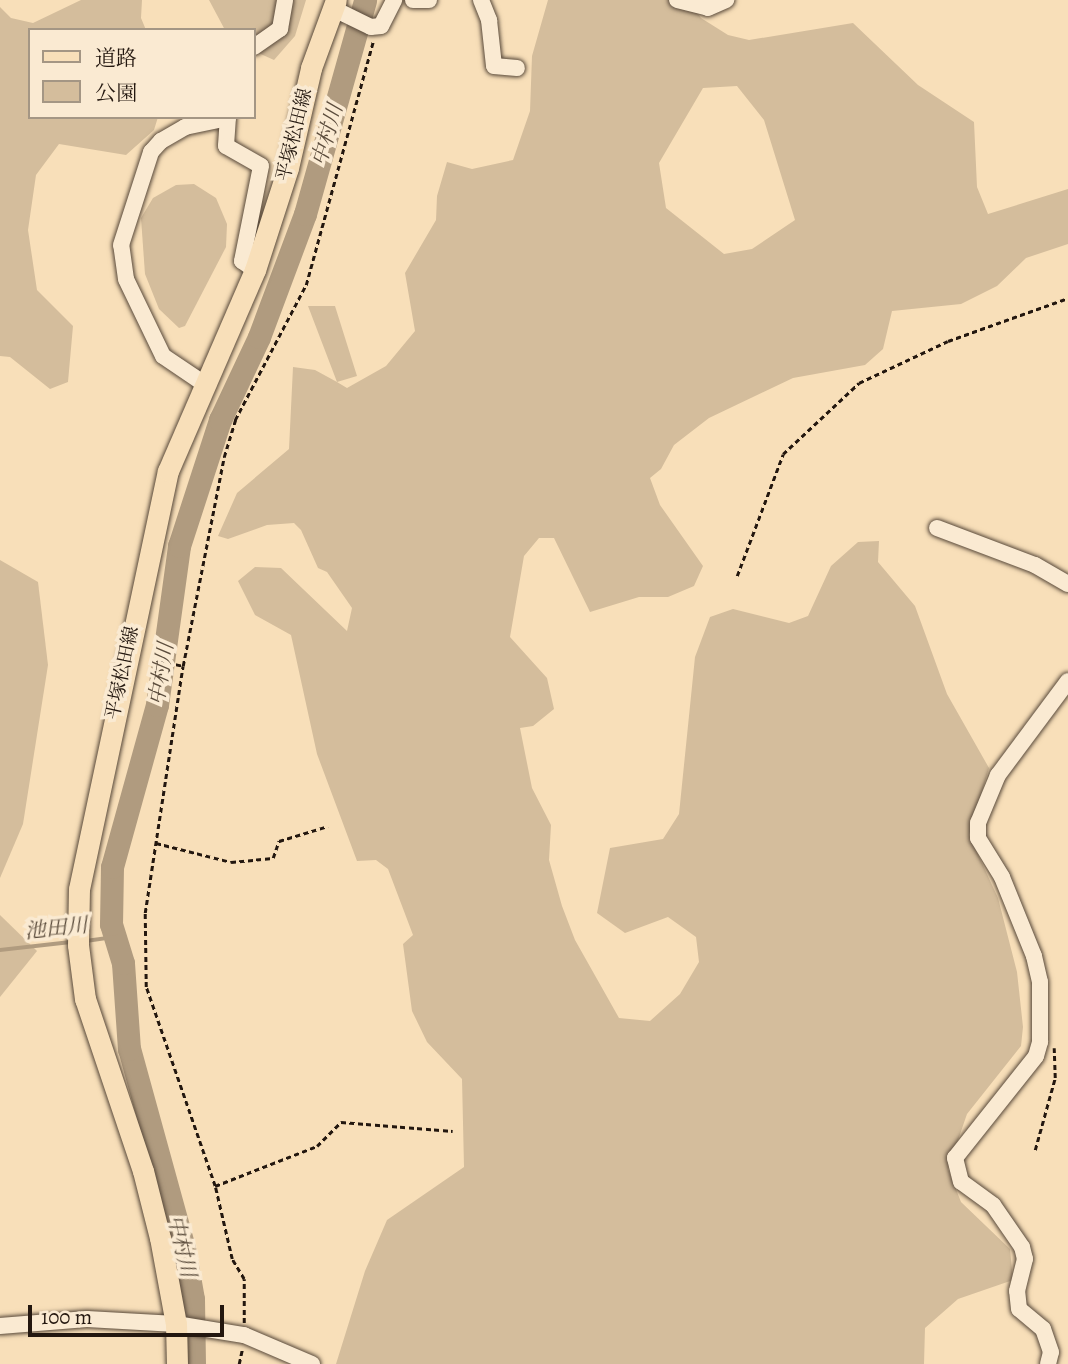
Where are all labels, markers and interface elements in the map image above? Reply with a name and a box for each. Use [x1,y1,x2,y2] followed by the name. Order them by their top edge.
[28,28,256,119] legend
[95,44,137,72] text: 道路
[95,79,137,107] text: 公園
[272,86,318,184] street label: 平塚松田線
[306,101,348,169] water label: 中村川
[102,624,144,722] street label: 平塚松田線
[144,641,178,707] water label: 中村川
[23,912,89,944] water label: 池田川
[163,1212,201,1280] water label: 中村川
[32,1290,228,1334] scale bar
[41,1303,92,1331] text: 100 m

